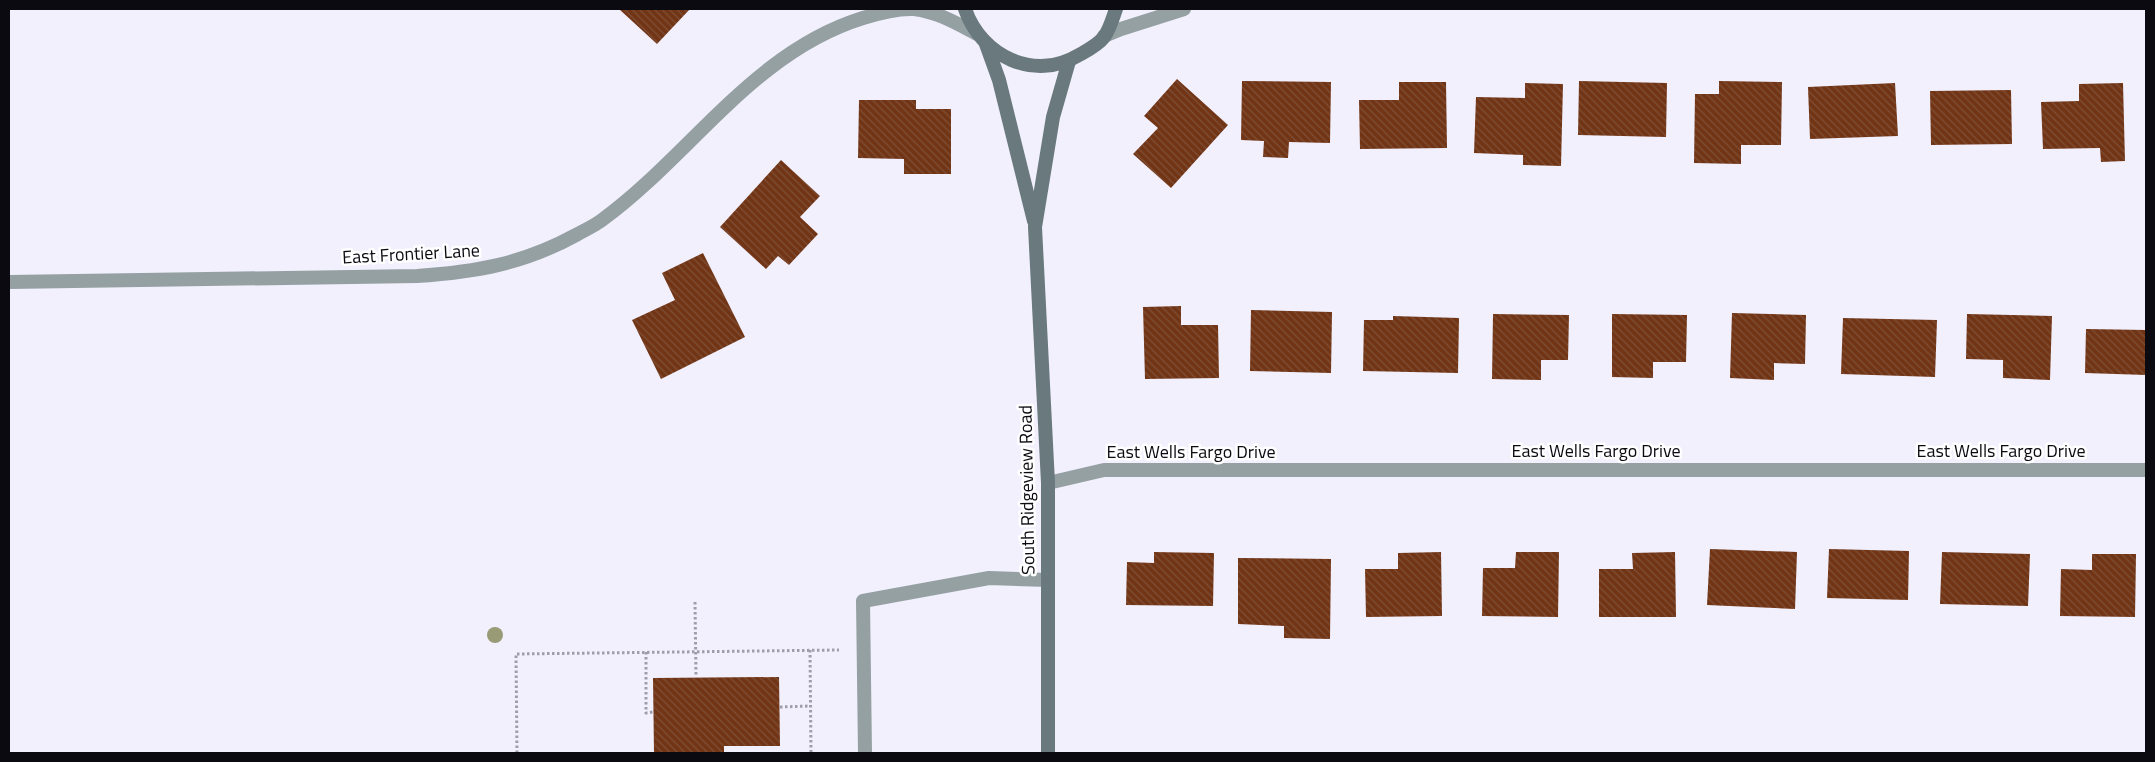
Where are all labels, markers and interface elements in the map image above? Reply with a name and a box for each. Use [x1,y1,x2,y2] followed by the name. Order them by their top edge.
[341,236,480,271] street label: East Frontier Lane
[1012,405,1041,575] street label: South Ridgeview Road
[1511,437,1681,464] street label: East Wells Fargo Drive
[1916,437,2086,464] street label: East Wells Fargo Drive
[1106,438,1276,465] street label: East Wells Fargo Drive

